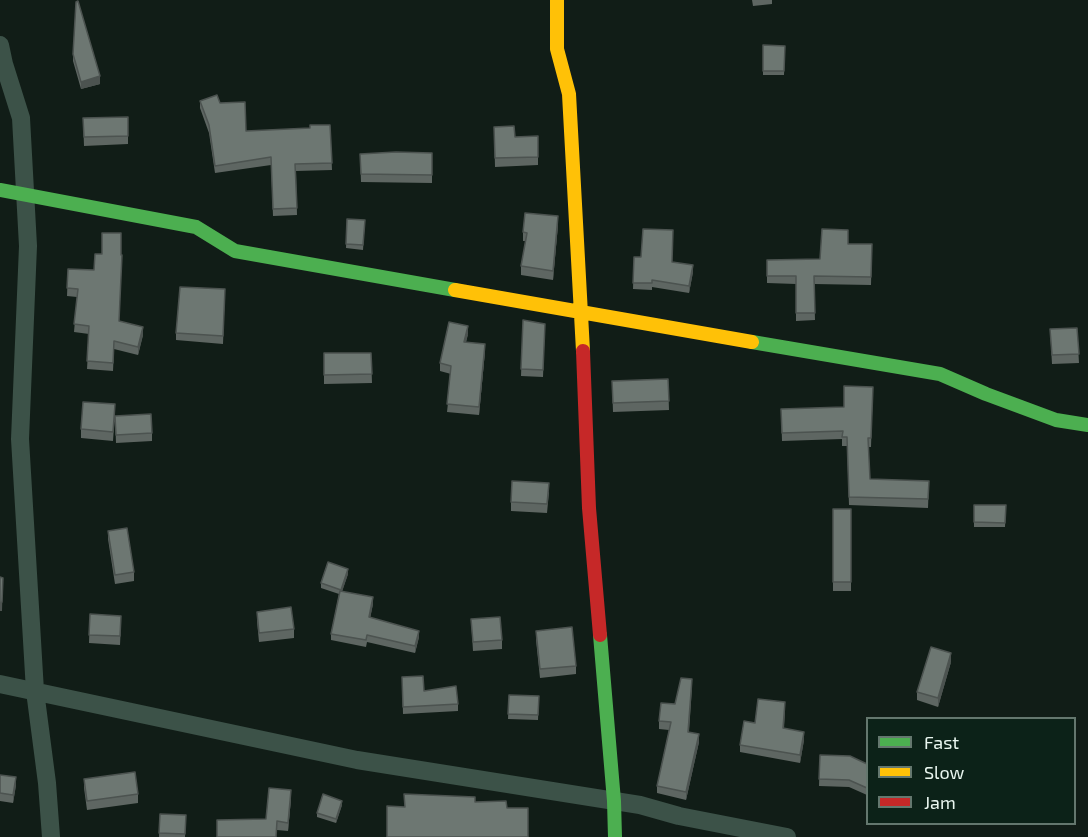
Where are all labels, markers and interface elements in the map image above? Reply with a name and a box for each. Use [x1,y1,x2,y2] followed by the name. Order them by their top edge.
[866,717,1076,825] legend
[924,731,959,753] text: Fast
[924,761,964,783] text: Slow
[924,791,956,813] text: Jam

